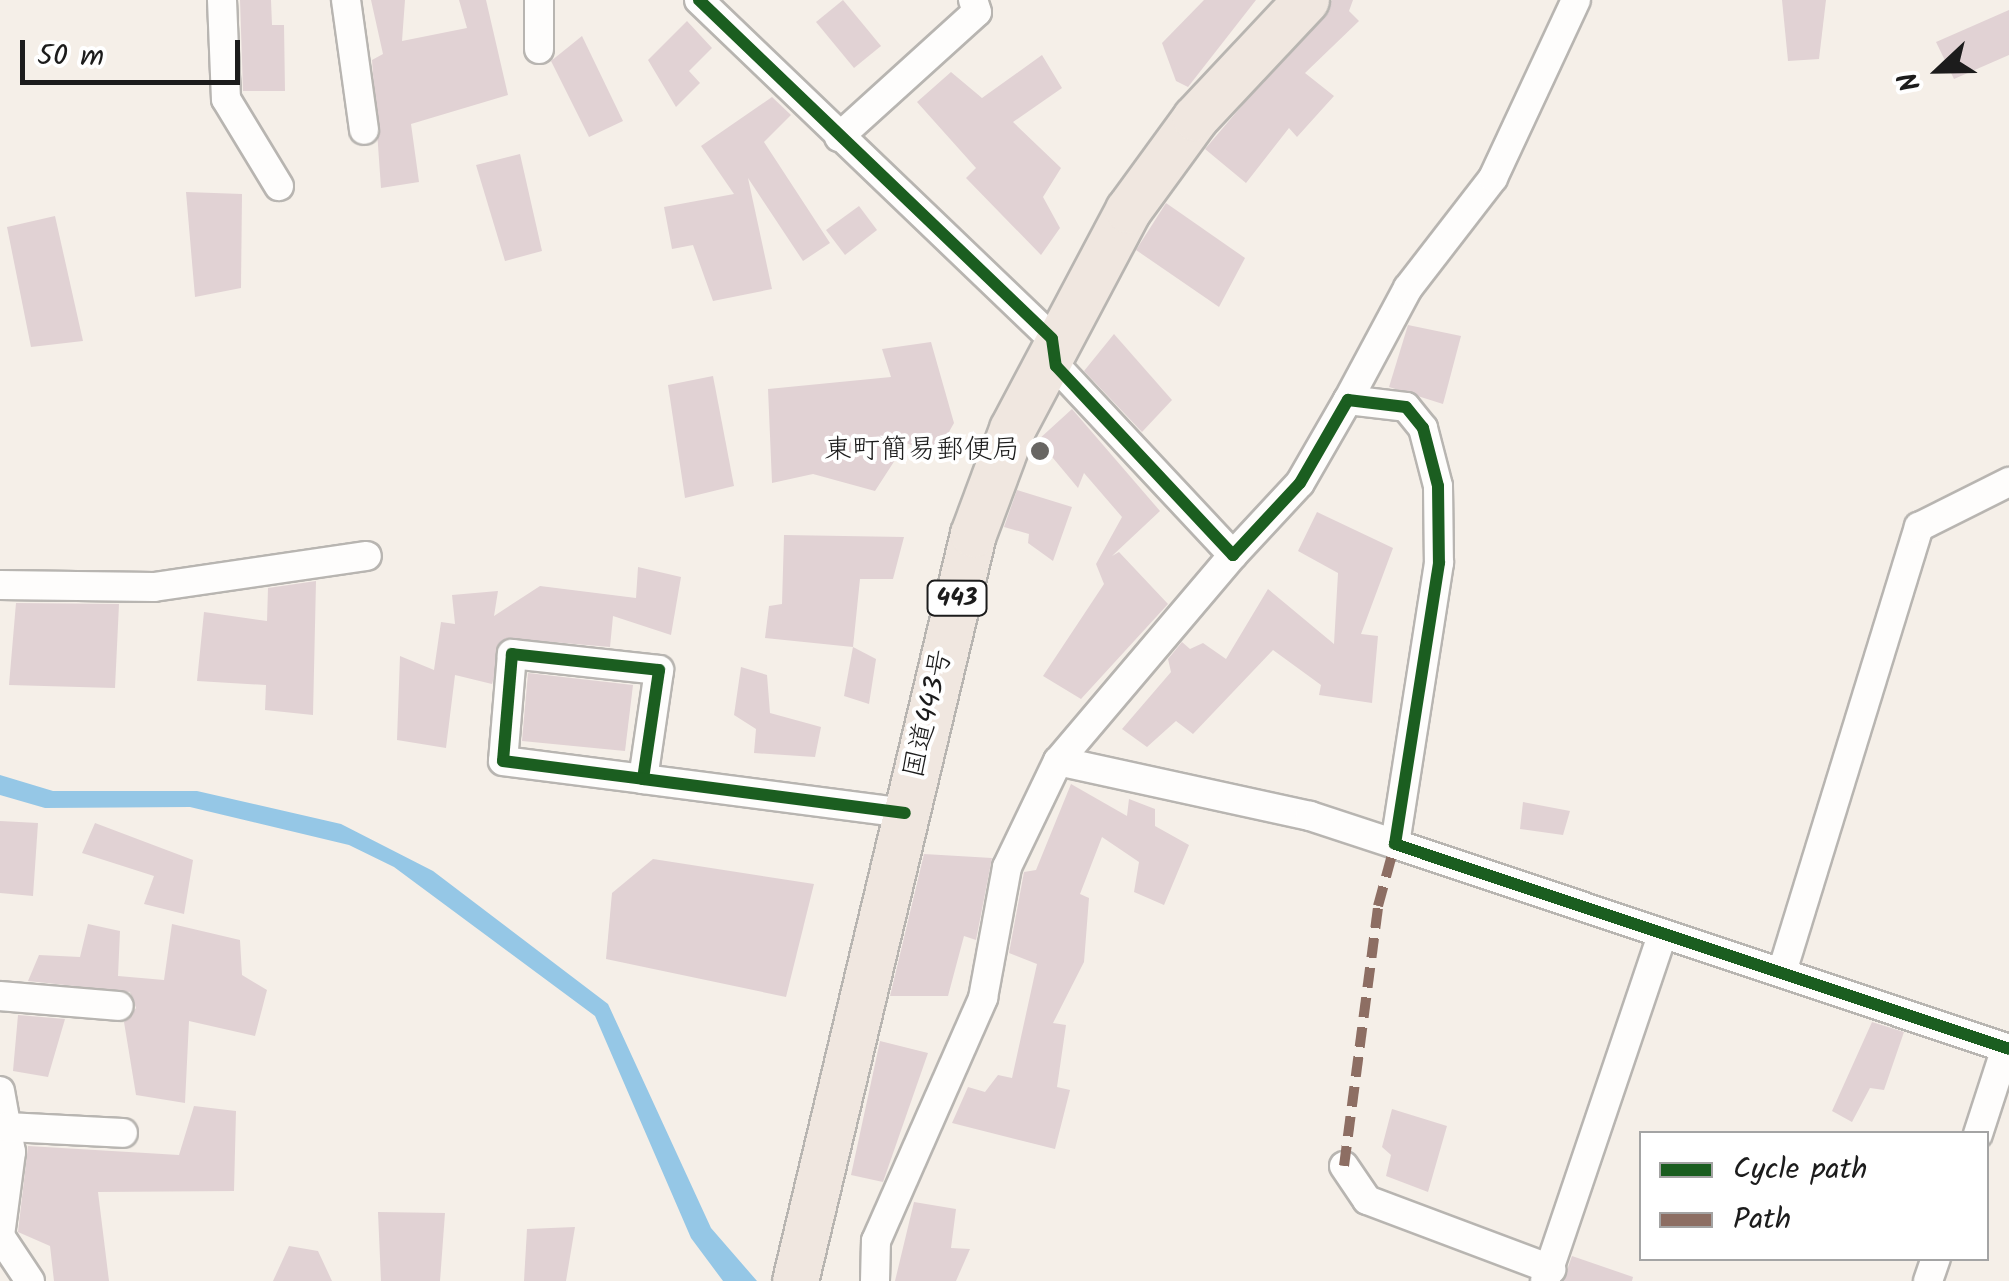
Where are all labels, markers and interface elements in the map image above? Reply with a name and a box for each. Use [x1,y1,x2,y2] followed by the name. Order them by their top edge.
[25,20,245,82] scale bar
[1889,20,1989,120] north arrow
[37,33,104,81] text: 50 m
[1887,65,1935,98] text: N
[824,434,1020,468] place label: 東町簡易郵便局
[1029,440,1051,462] marker: 東町簡易郵便局
[924,578,990,618] road number: 443
[898,646,960,782] street label: 国道443号
[1639,1131,1989,1261] legend
[1733,1146,1867,1194] text: Cycle path
[1733,1196,1791,1244] text: Path

